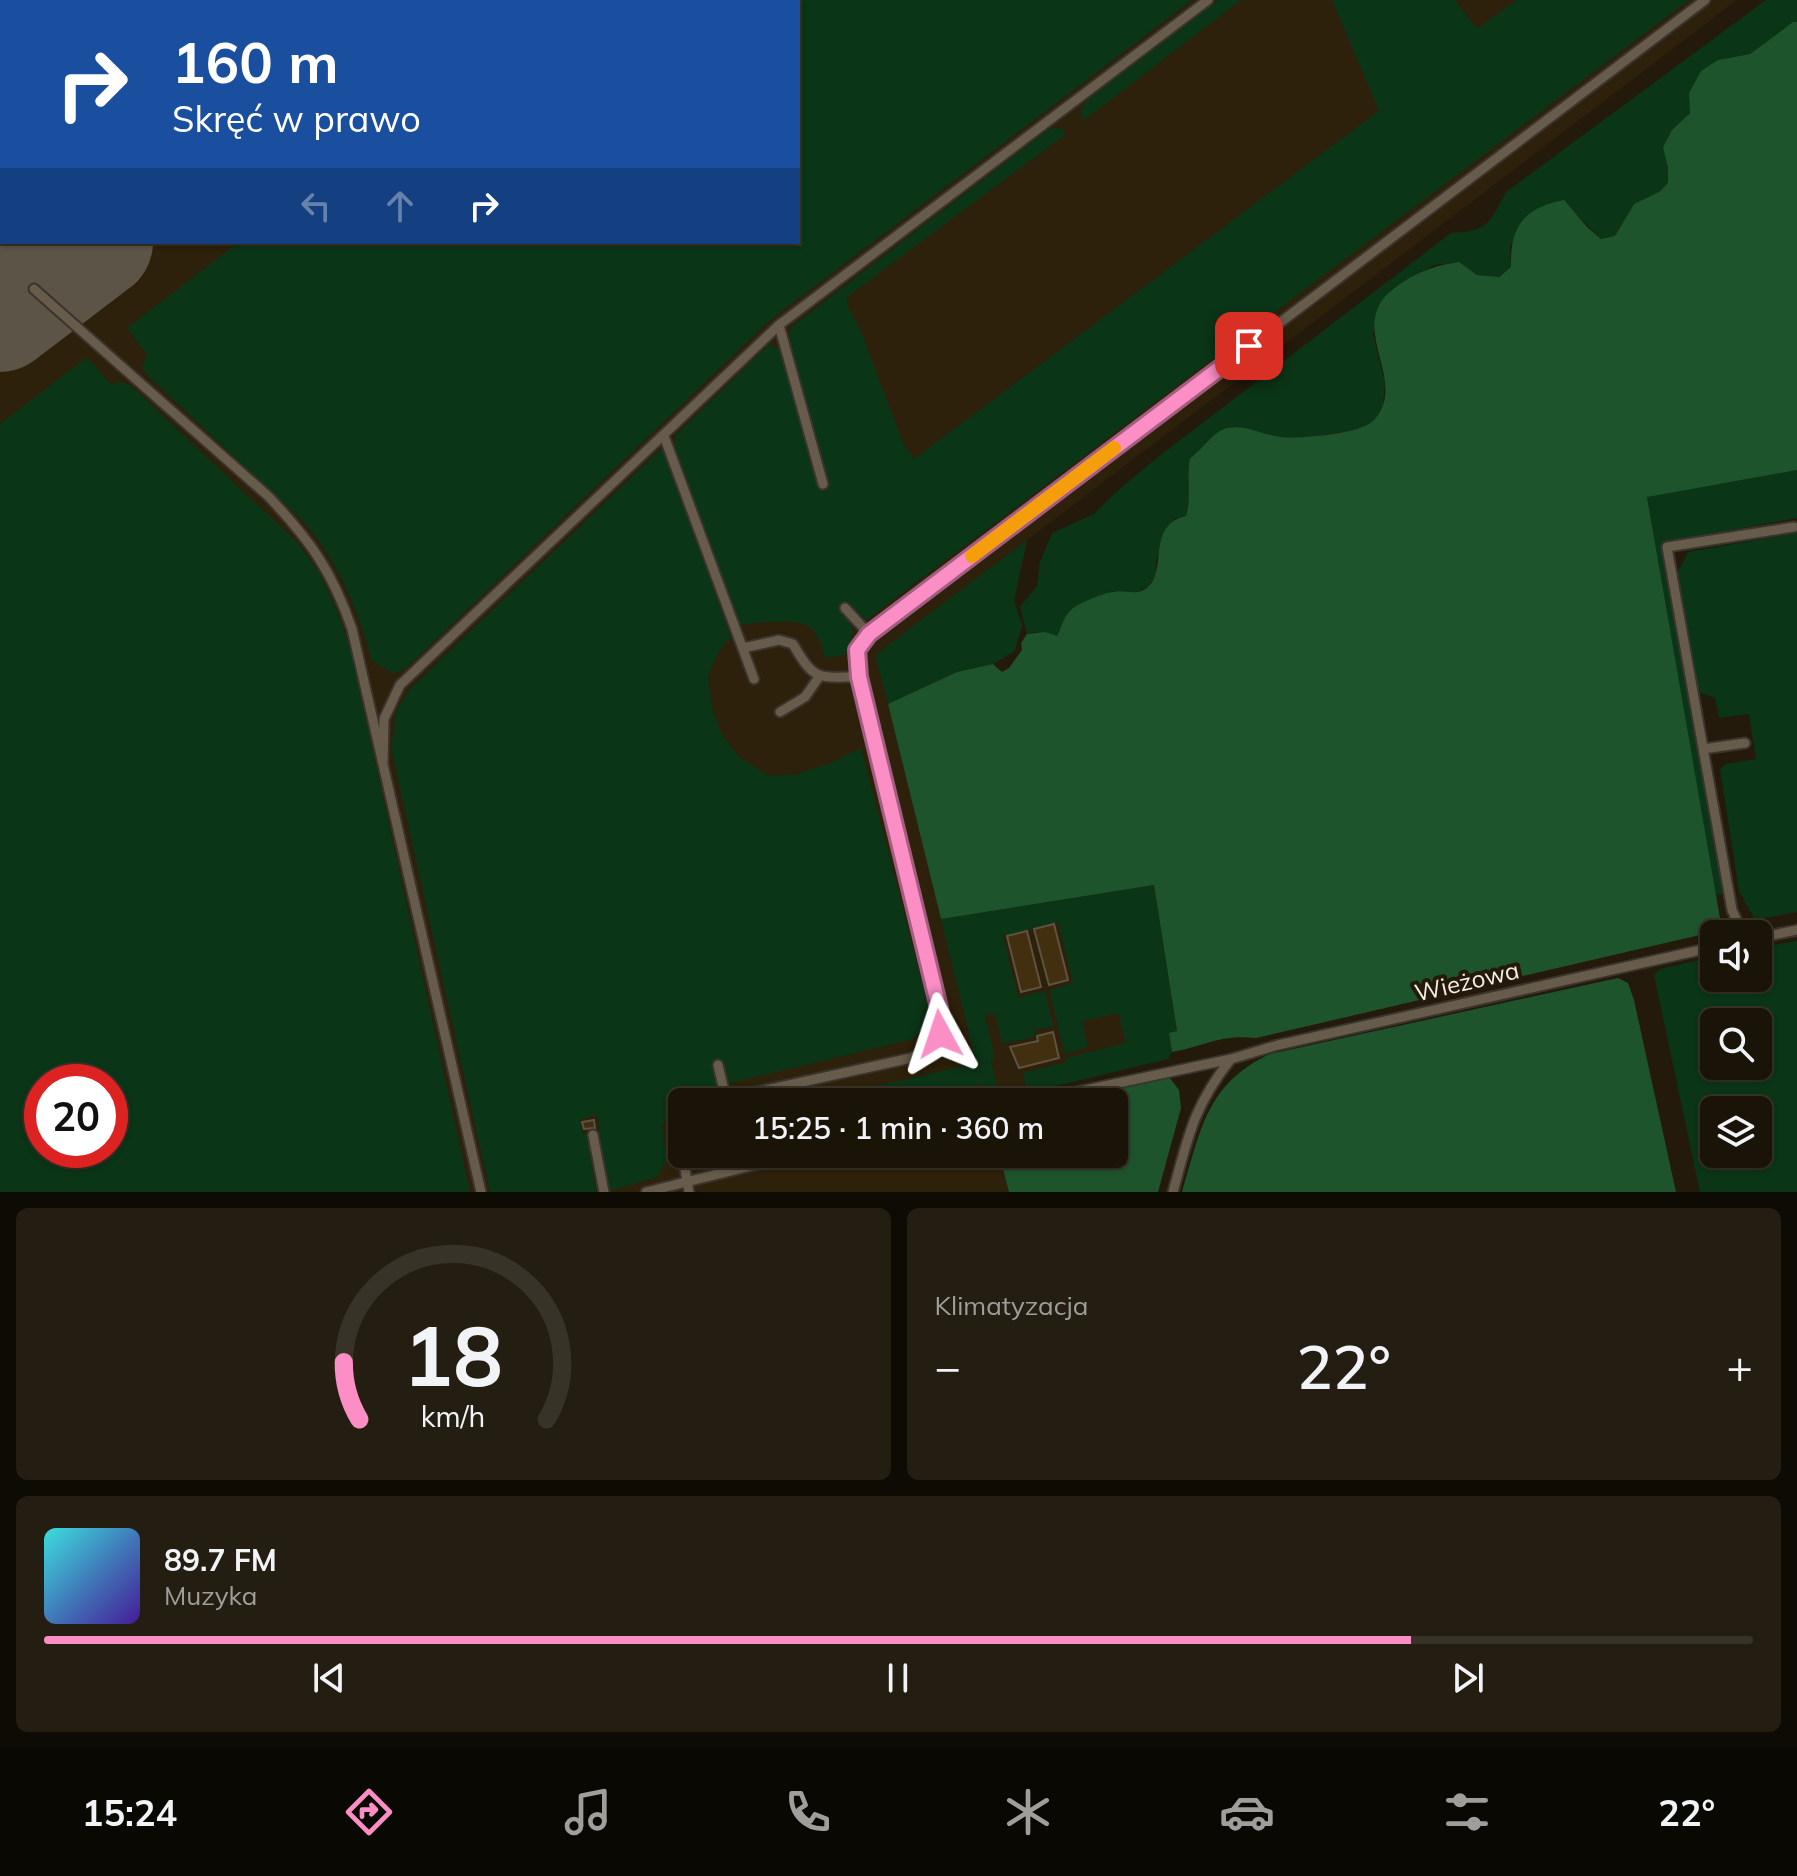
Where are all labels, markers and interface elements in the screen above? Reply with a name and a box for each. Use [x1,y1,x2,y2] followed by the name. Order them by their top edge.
[172,27,339,97] text: 160 m
[40,32,144,136] icon: right
[172,96,421,141] text: Skręć w prawo
[294,184,338,228] icon: left
[378,184,422,228] icon: ahead
[462,184,506,228] icon: right
[1215,312,1283,380] pin
[1227,324,1271,368] icon: arrive
[1700,920,1772,1168] map controls
[1700,920,1772,992] button: sound
[1412,954,1522,1008] street label: Wieżowa
[898,992,982,1076] position arrow
[1700,1008,1772,1080] button: search
[24,1064,128,1168] speed limit sign: 20
[1700,1096,1772,1168] button: layers
[752,1109,1044,1147] text: 15:25 · 1 min · 360 m
[935,1289,1088,1322] text: Klimatyzacja
[403,1302,503,1407] text: 18
[1297,1329,1391,1404] text: 22°
[935,1339,961,1394] text: −
[1727,1339,1753,1394] text: +
[421,1398,486,1434] text: km/h
[164,1541,277,1579] text: 89.7 FM
[164,1579,257,1612] text: Muzyka
[307,1656,351,1700] icon: previous
[876,1656,920,1700] icon: pause
[1446,1656,1490,1700] icon: next
[341,1784,397,1840] icon: directions
[560,1784,616,1840] icon: music
[780,1784,836,1840] icon: phone
[1000,1784,1056,1840] icon: climate
[1219,1784,1275,1840] icon: car
[1439,1784,1495,1840] icon: filters
[82,1790,177,1835] text: 15:24
[1658,1790,1715,1835] text: 22°

